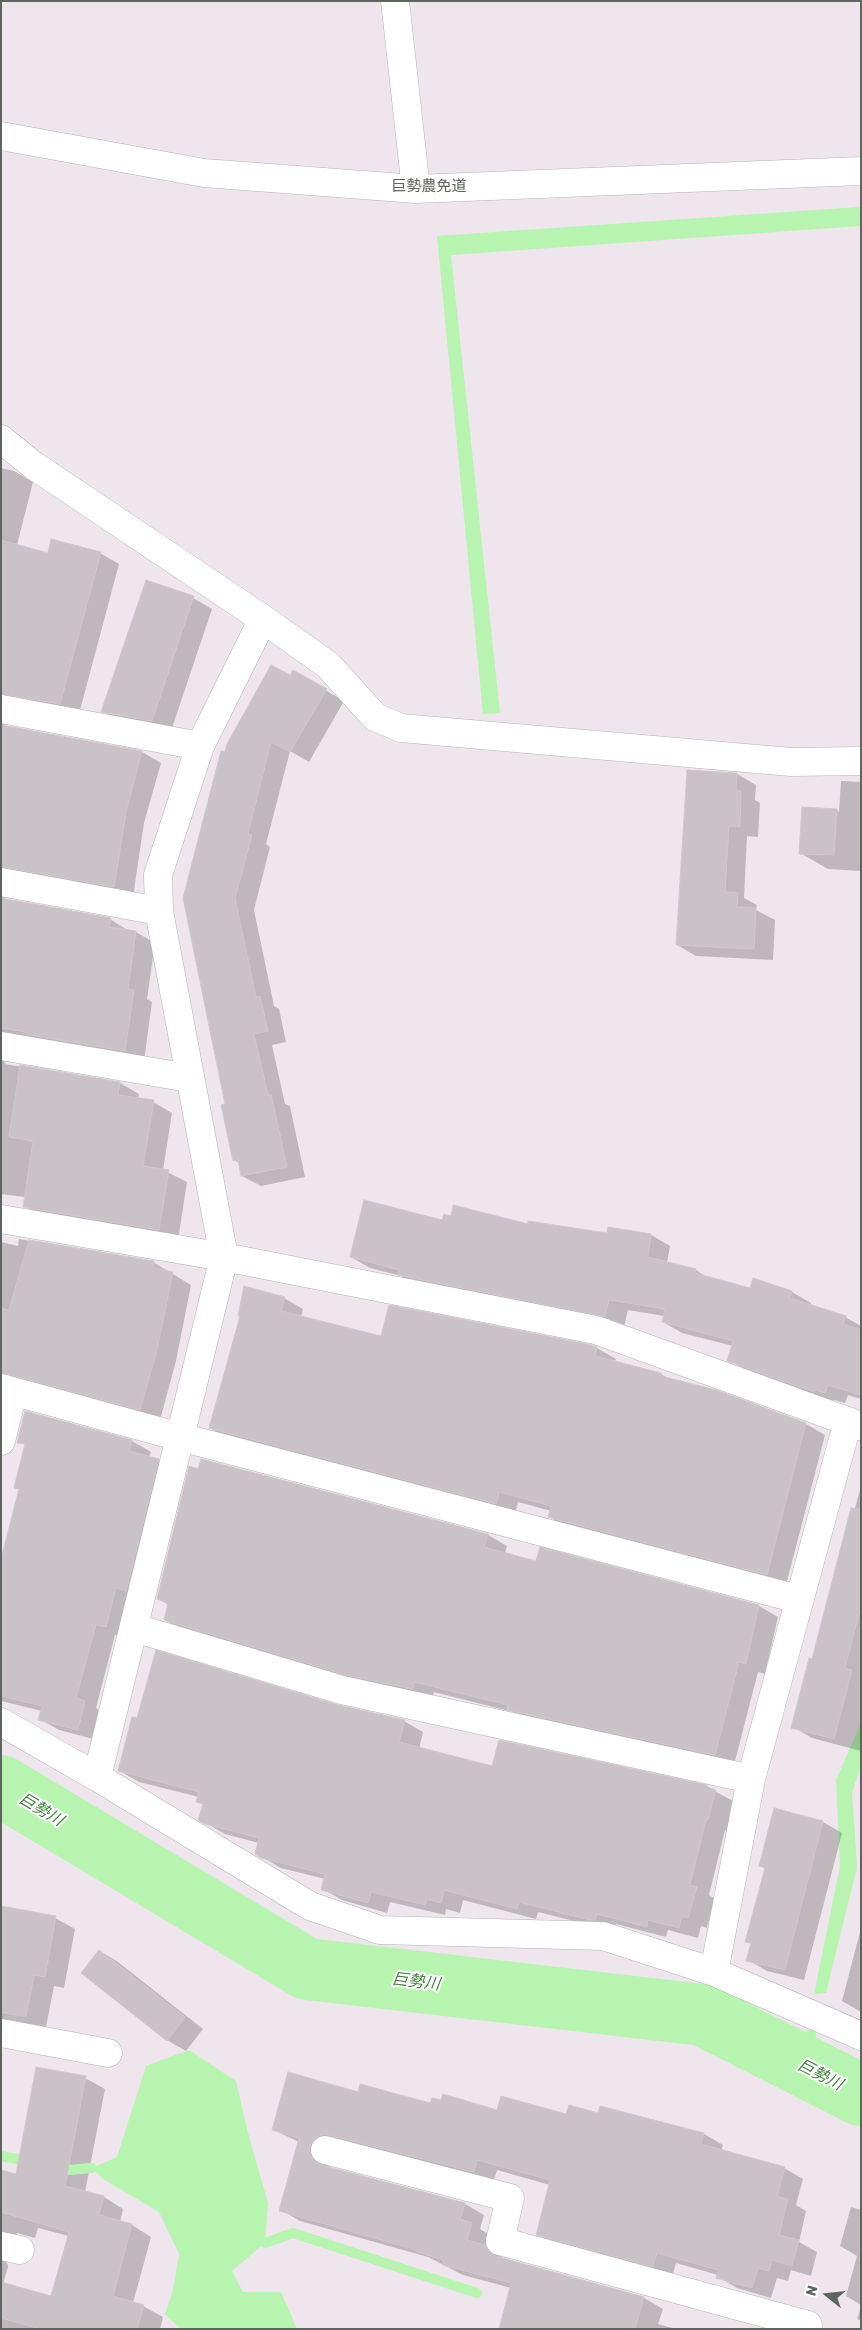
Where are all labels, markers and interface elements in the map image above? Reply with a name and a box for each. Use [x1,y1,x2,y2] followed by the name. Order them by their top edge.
[392,178,466,196] street label: 巨勢農免道
[15,1789,67,1831] water label: 巨勢川
[391,1970,441,1994] water label: 巨勢川
[794,2056,846,2094] water label: 巨勢川
[802,2270,852,2320] north arrow
[803,2284,822,2298] text: N

